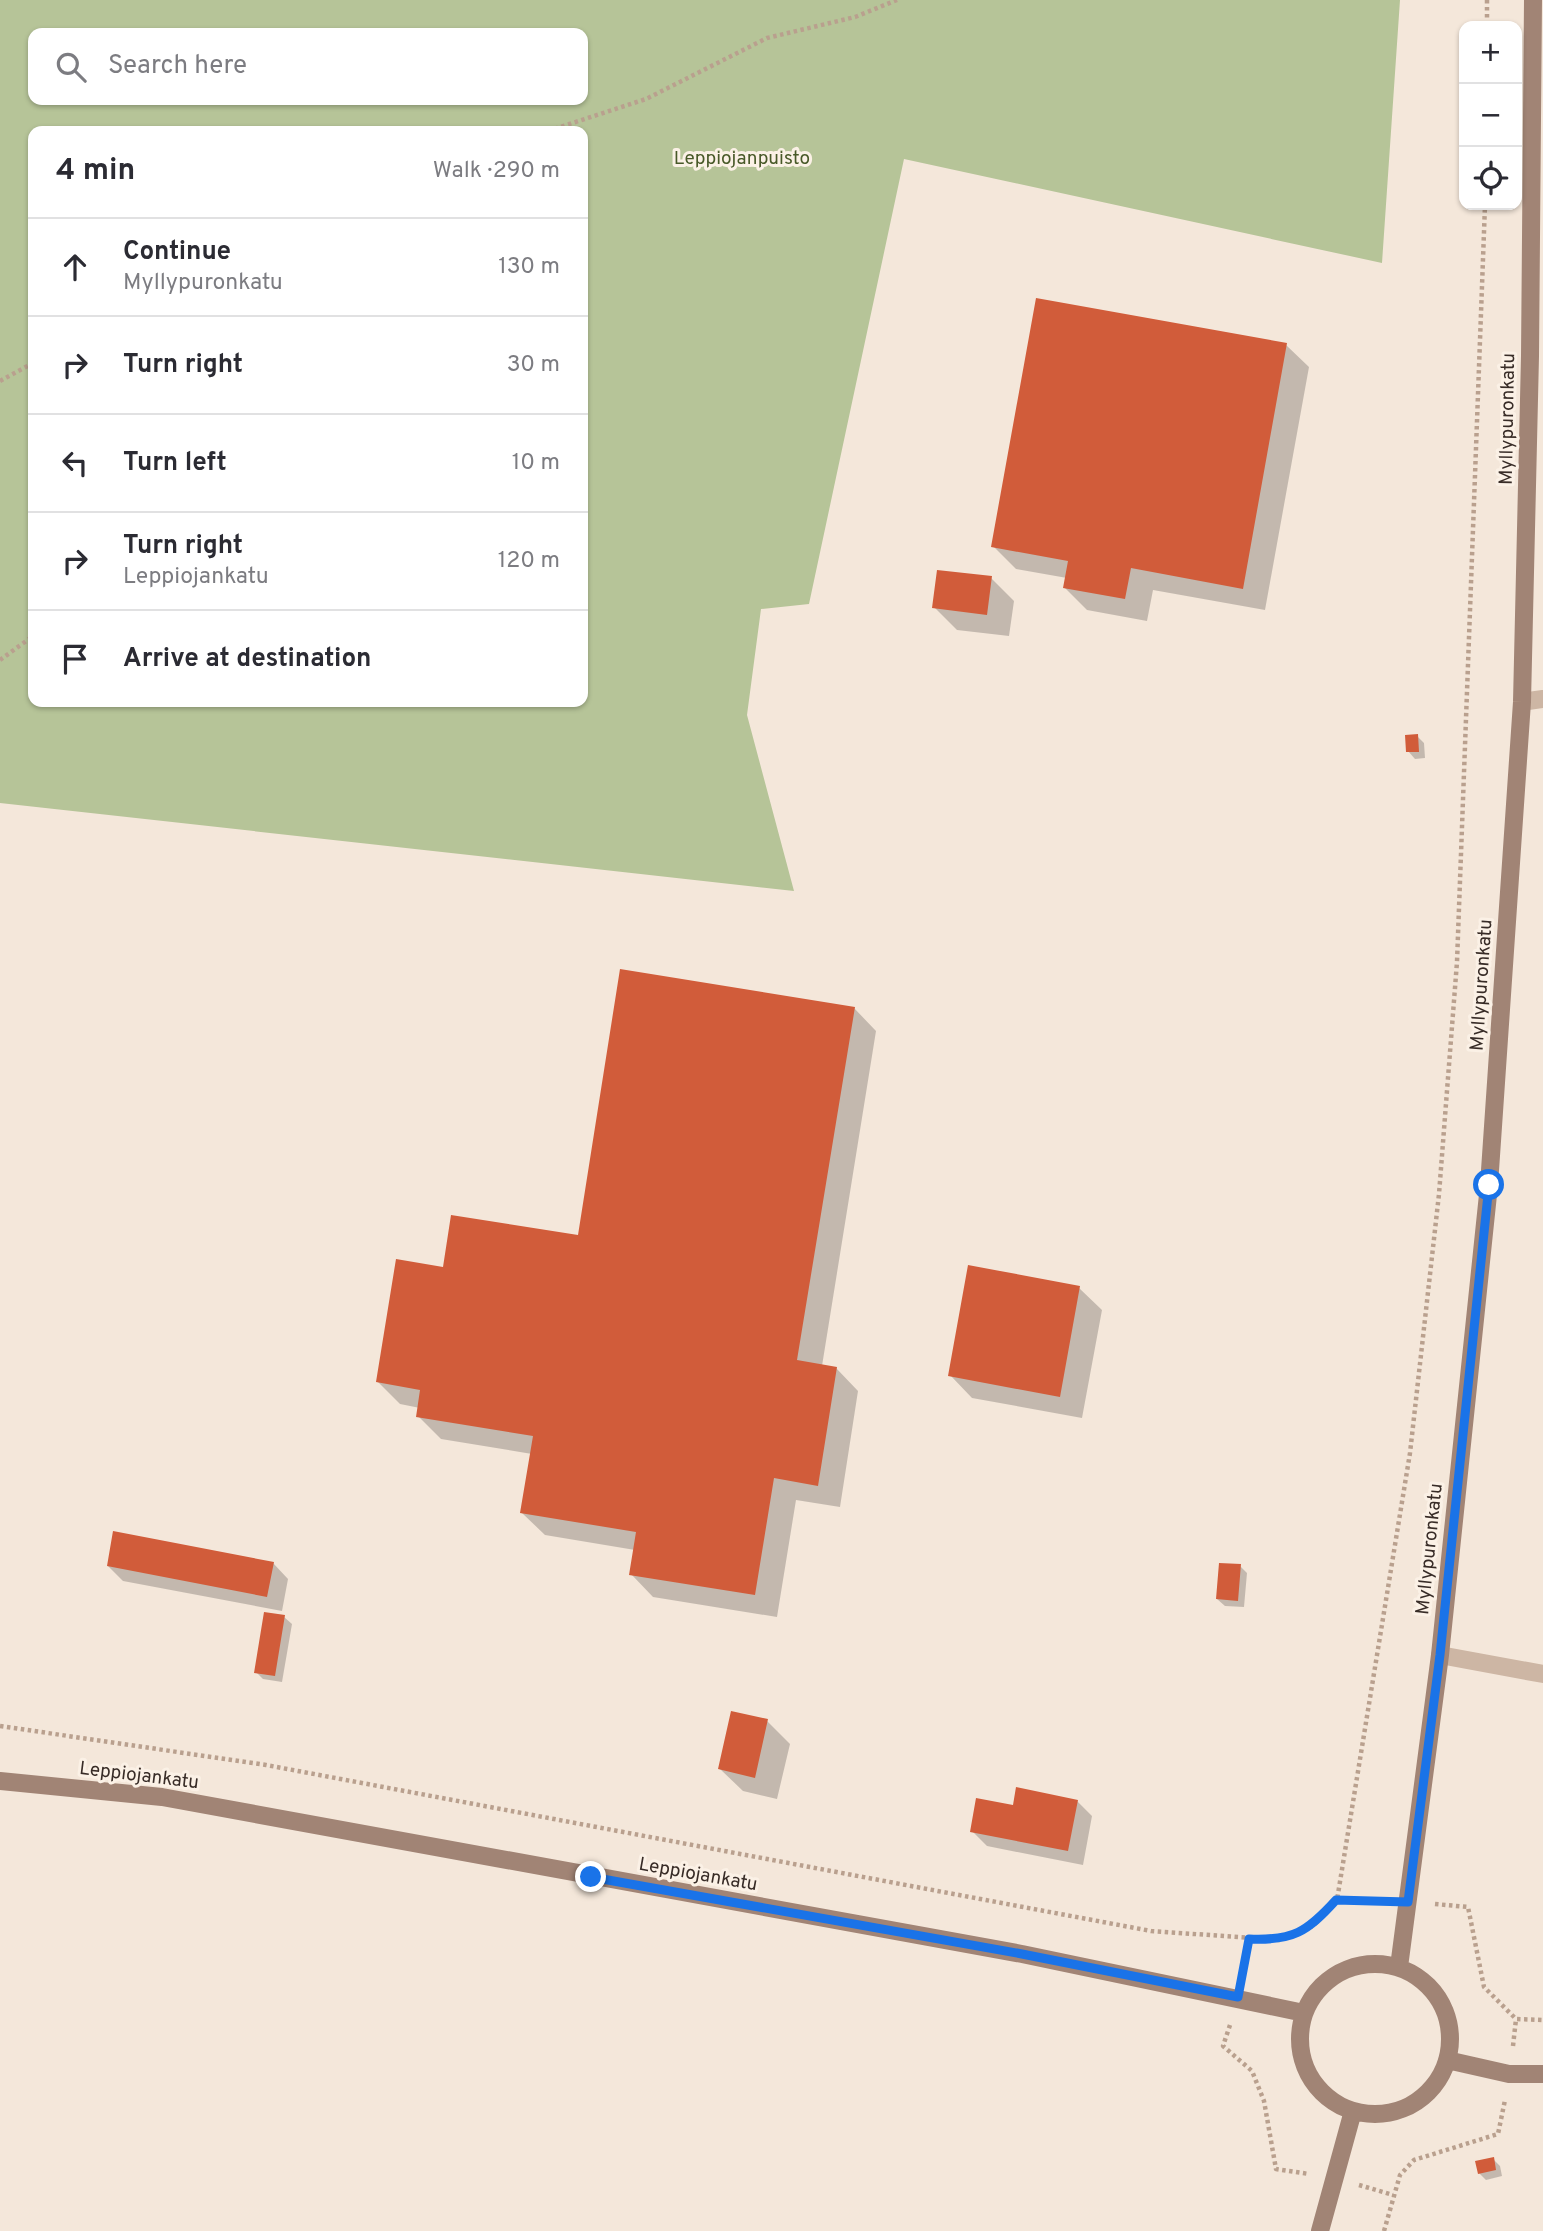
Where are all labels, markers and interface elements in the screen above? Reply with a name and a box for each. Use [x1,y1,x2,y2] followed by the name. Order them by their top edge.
[1459,21,1522,210] map controls
[1459,21,1522,84] button: +
[28,28,588,105] search box
[52,48,90,86] icon: search
[108,50,247,83] text: Search here
[1459,84,1522,147] button: −
[674,147,810,171] park label: Leppiojanpuisto
[1459,147,1522,210] button: locate
[56,153,135,190] text: 4 min
[433,157,560,186] text: Walk · 290 m
[123,236,231,269] text: Continue
[56,248,94,286] icon: ahead
[498,253,560,282] text: 130 m
[123,269,283,298] text: Myllypuronkatu
[56,346,94,384] icon: right
[123,349,243,382] text: Turn right
[507,351,560,380] text: 30 m
[1495,353,1521,485] street label: Myllypuronkatu
[56,444,94,482] icon: left
[123,447,227,480] text: Turn left
[512,449,560,478] text: 10 m
[123,530,243,563] text: Turn right
[56,542,94,580] icon: right
[498,547,560,576] text: 120 m
[123,563,269,592] text: Leppiojankatu
[56,640,94,678] icon: arrive
[123,643,371,676] text: Arrive at destination
[1465,918,1499,1052] street label: Myllypuronkatu
[1473,1169,1504,1200] route start
[1411,1482,1449,1616] street label: Myllypuronkatu
[78,1757,200,1795] street label: Leppiojankatu
[637,1853,759,1897] street label: Leppiojankatu
[575,1861,606,1892] route end

